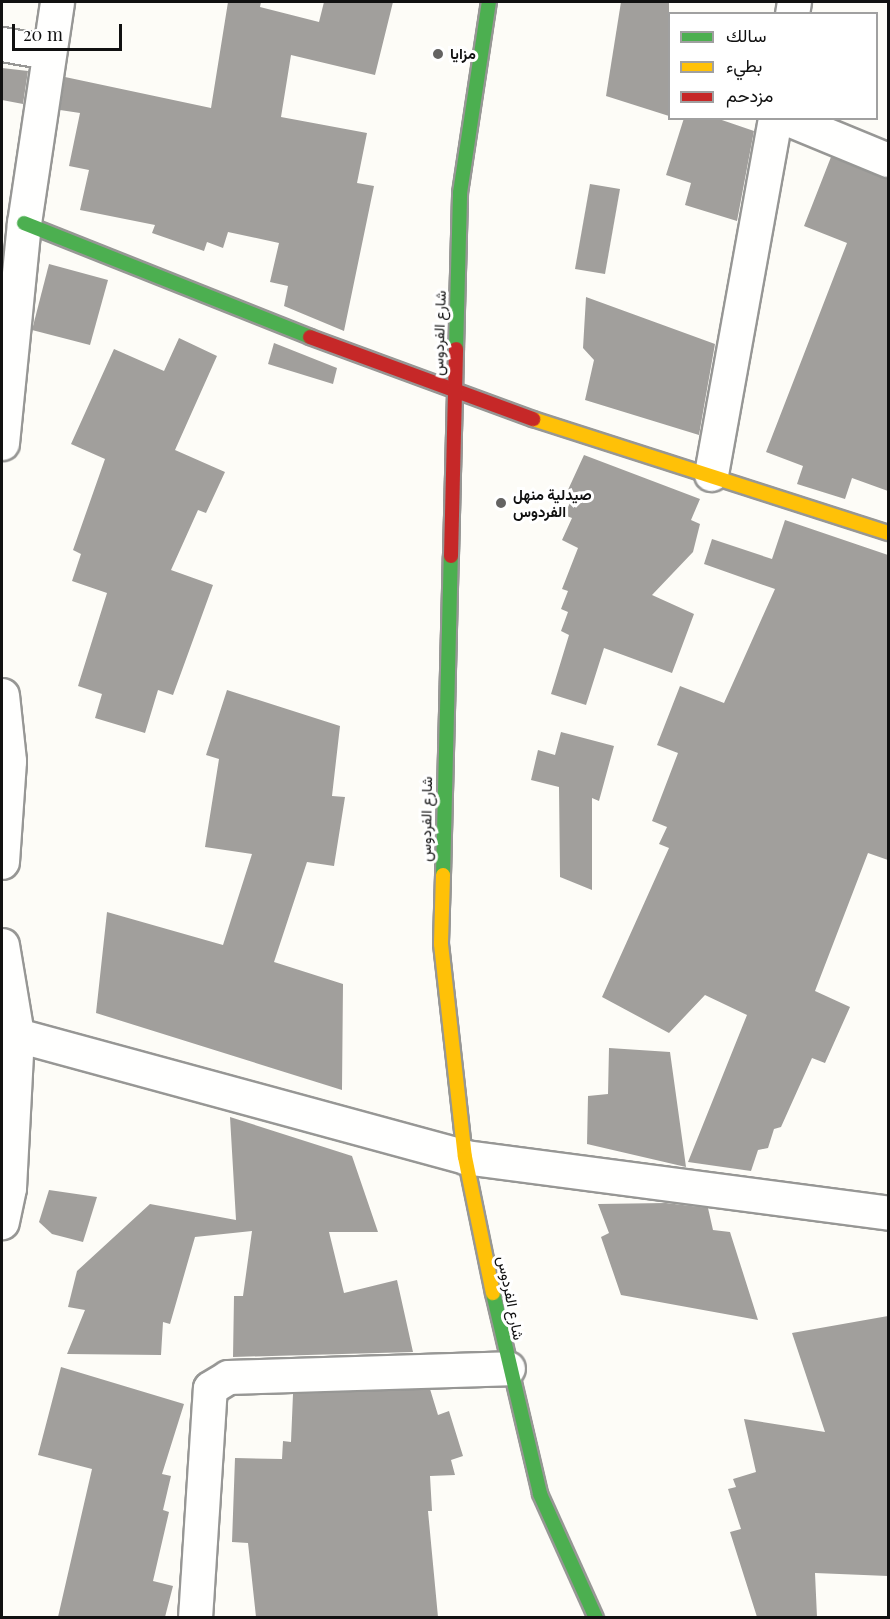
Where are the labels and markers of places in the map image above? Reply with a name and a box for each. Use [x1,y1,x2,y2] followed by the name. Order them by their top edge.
[450,45,476,63] place label: مزايا
[431,47,445,61] marker: مزايا
[513,485,592,520] place label: صيدلية منهل الفردوس
[494,496,508,510] marker: صيدلية منهل الفردوس

